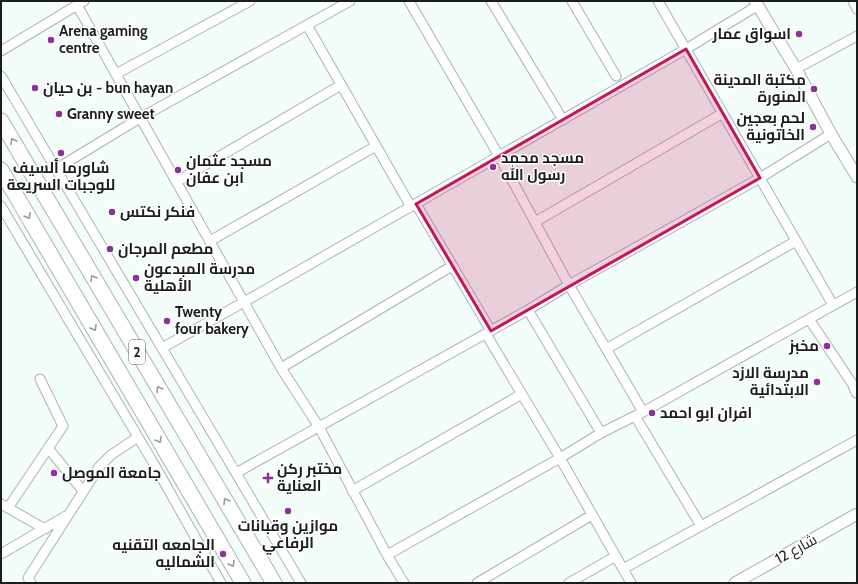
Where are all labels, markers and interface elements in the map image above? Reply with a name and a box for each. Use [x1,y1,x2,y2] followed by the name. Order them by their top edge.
[59,22,148,57] place label: Arena gaming centre
[712,25,791,43] place label: اسواق عمار
[794,29,804,39] marker: اسواق عمار
[46,35,56,45] marker: Arena gaming centre
[713,71,806,106] place label: مكتبة المدينة المنورة
[43,79,173,97] place label: بن حيان - bun hayan
[30,83,40,93] marker: بن حيان - bun hayan
[809,84,819,94] marker: مكتبة المدينة المنورة
[67,105,155,123] place label: Granny sweet
[54,109,64,119] marker: Granny sweet
[736,109,805,144] place label: لحم بعجين الخاتونية
[808,122,818,132] marker: لحم بعجين الخاتونية
[10,138,17,146] one-way arrow
[56,148,66,158] marker: شاورما ألسيف للوجبات السريعة
[501,149,584,184] place label: مسجد محمد رسول الله
[186,152,272,187] place label: مسجد عثمان ابن عفان
[7,158,115,194] place label: شاورما ألسيف للوجبات السريعة
[488,162,498,172] marker: مسجد محمد رسول الله
[173,165,183,175] marker: مسجد عثمان ابن عفان
[120,203,195,221] place label: فنكر نكتس
[107,207,117,217] marker: فنكر نكتس
[23,211,30,219] one-way arrow
[118,240,213,259] place label: مطعم المرجان
[105,244,115,254] marker: مطعم المرجان
[144,260,255,295] place label: مدرسة المبدعون الأهلية
[131,273,141,283] marker: مدرسة المبدعون الأهلية
[91,274,98,282] one-way arrow
[175,303,250,338] place label: Twenty four bakery
[162,316,172,326] marker: Twenty four bakery
[89,324,96,331] one-way arrow
[788,337,819,355] place label: مخبز
[129,340,145,364] road number: 2
[822,341,832,351] marker: مخبز
[732,364,809,399] place label: مدرسة الازد الابتدائية
[812,377,822,387] marker: مدرسة الازد الابتدائية
[157,386,164,393] one-way arrow
[660,404,752,422] place label: افران ابو احمد
[647,408,657,418] marker: افران ابو احمد
[155,436,162,443] one-way arrow
[277,460,342,495] place label: مختبر ركن العناية
[62,464,161,482] place label: جامعة الموصل
[49,468,59,478] marker: جامعة الموصل
[262,472,274,484] marker: مختبر ركن العناية
[223,498,230,505] one-way arrow
[283,506,293,516] marker: موازين وقبانات الرفاعي
[238,517,338,555] place label: موازين وقبانات الرفاعي
[772,530,821,570] street label: شارع 12
[112,536,215,571] place label: الجامعه التقنيه الشماليه
[218,549,228,559] marker: الجامعه التقنيه الشماليه
[227,560,234,567] one-way arrow

